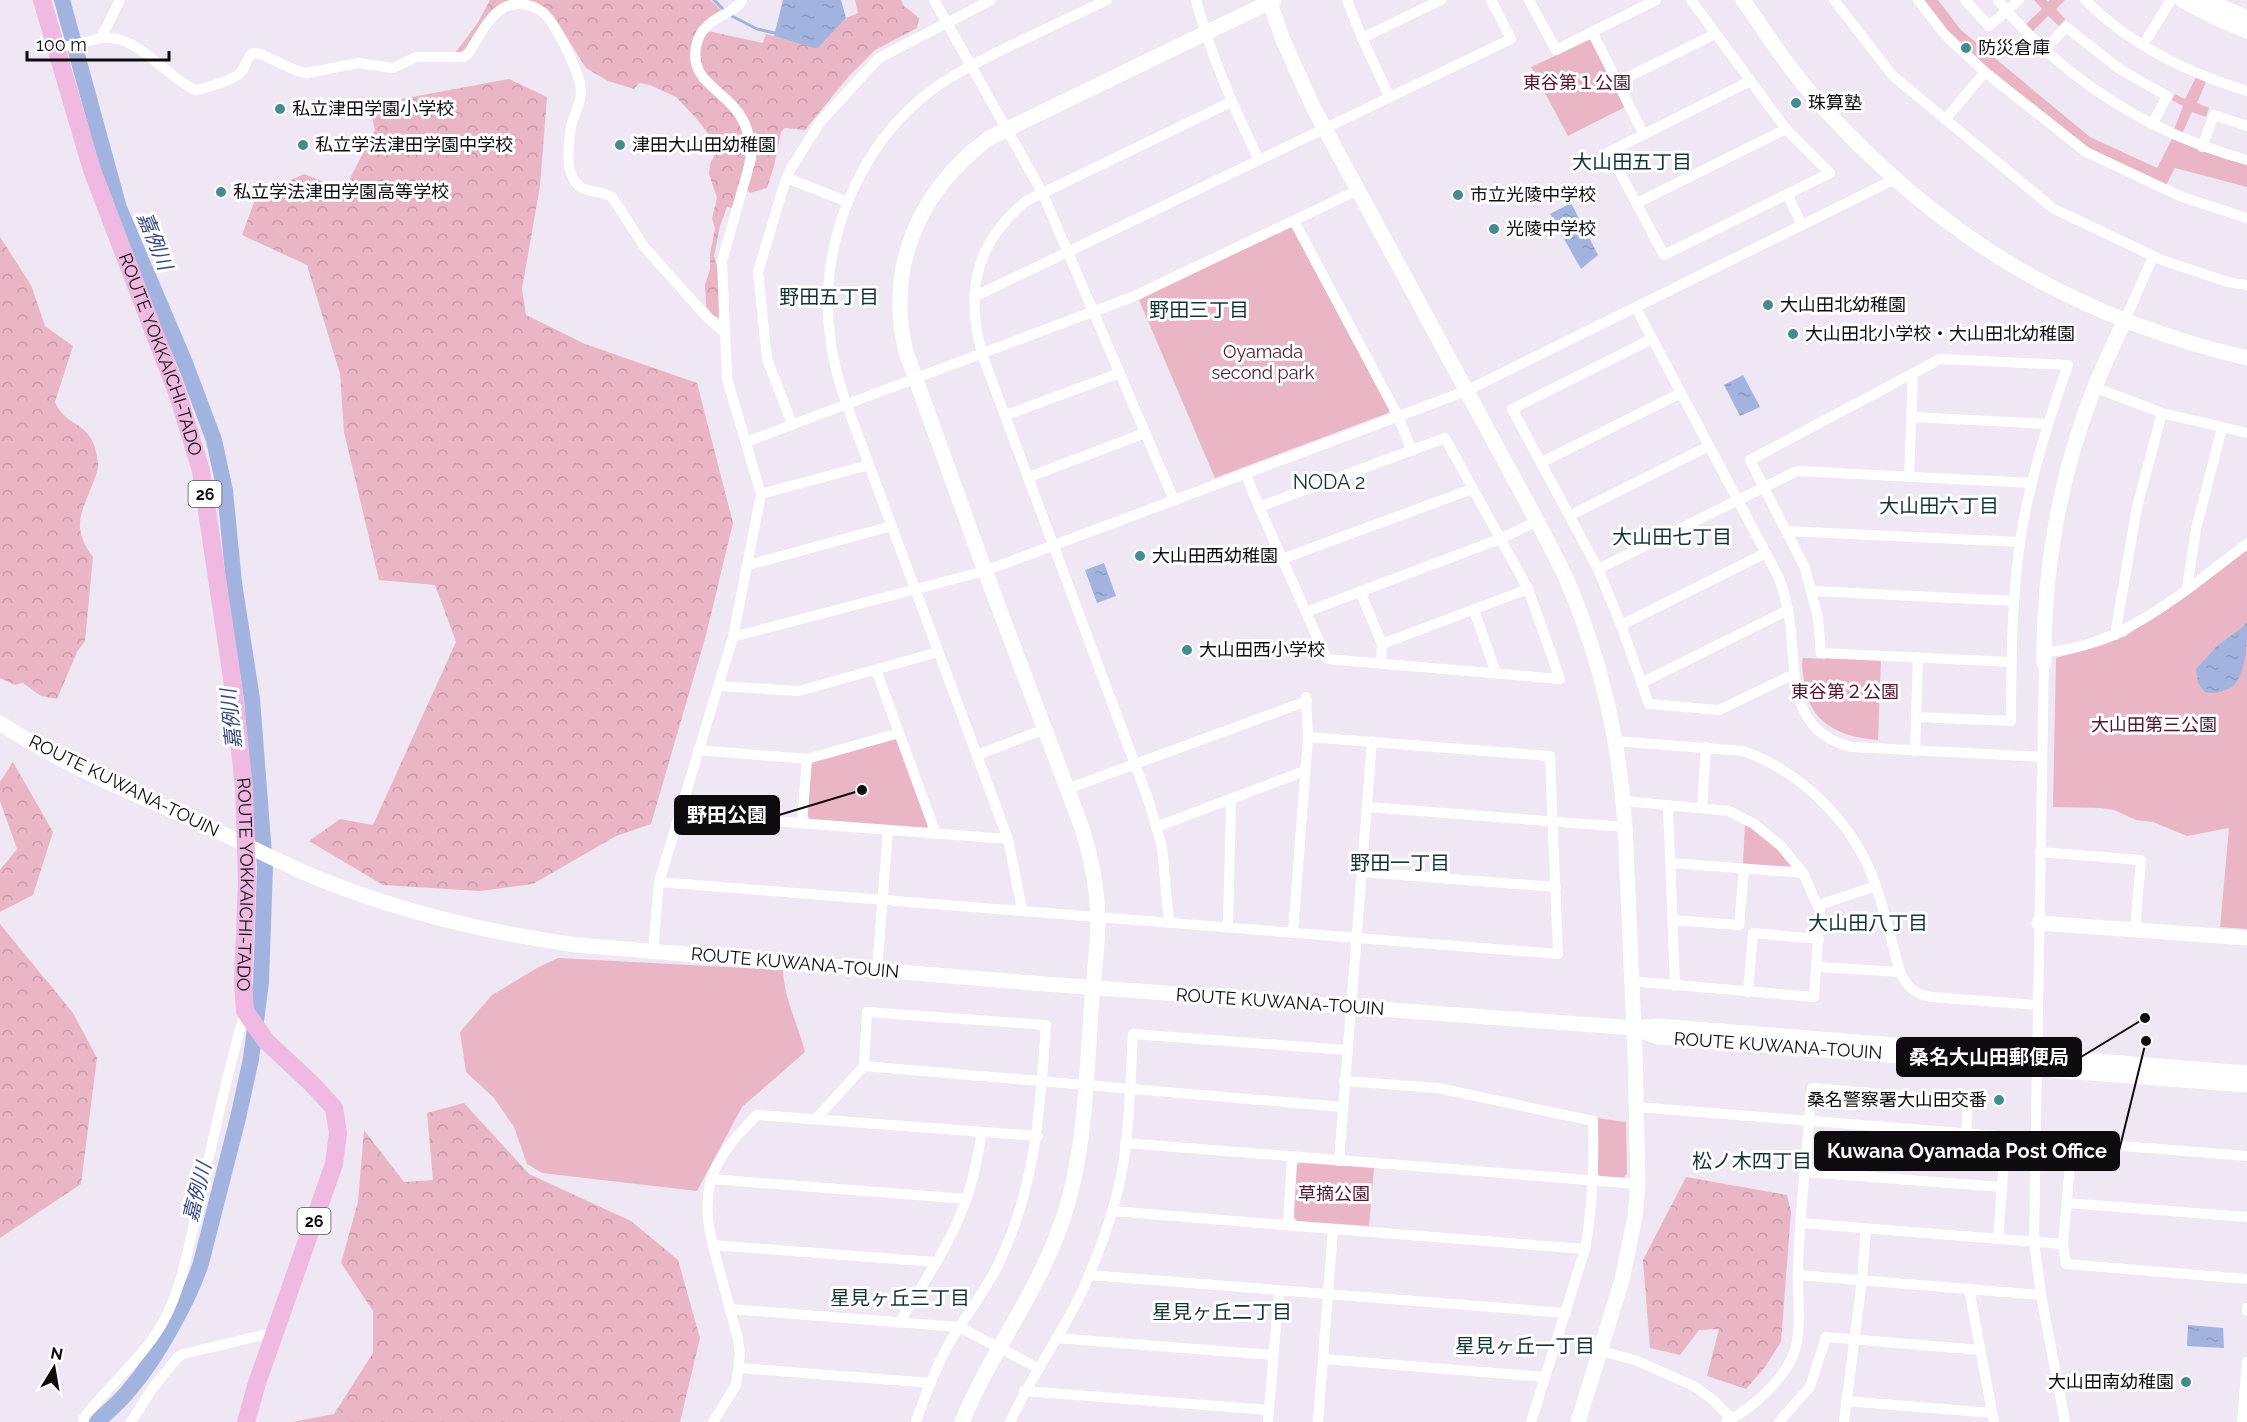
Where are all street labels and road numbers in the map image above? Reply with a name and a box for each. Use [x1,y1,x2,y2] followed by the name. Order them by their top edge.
[115,250,207,458] street label: ROUTE YOKKAICHI-TADO
[188,481,222,507] road number: 26
[26,730,223,841] street label: ROUTE KUWANA-TOUIN
[233,776,258,992] street label: ROUTE YOKKAICHI-TADO
[690,943,900,982] street label: ROUTE KUWANA-TOUIN
[1175,984,1385,1019] street label: ROUTE KUWANA-TOUIN
[1673,1028,1883,1063] street label: ROUTE KUWANA-TOUIN
[298,1208,330,1234] road number: 26

